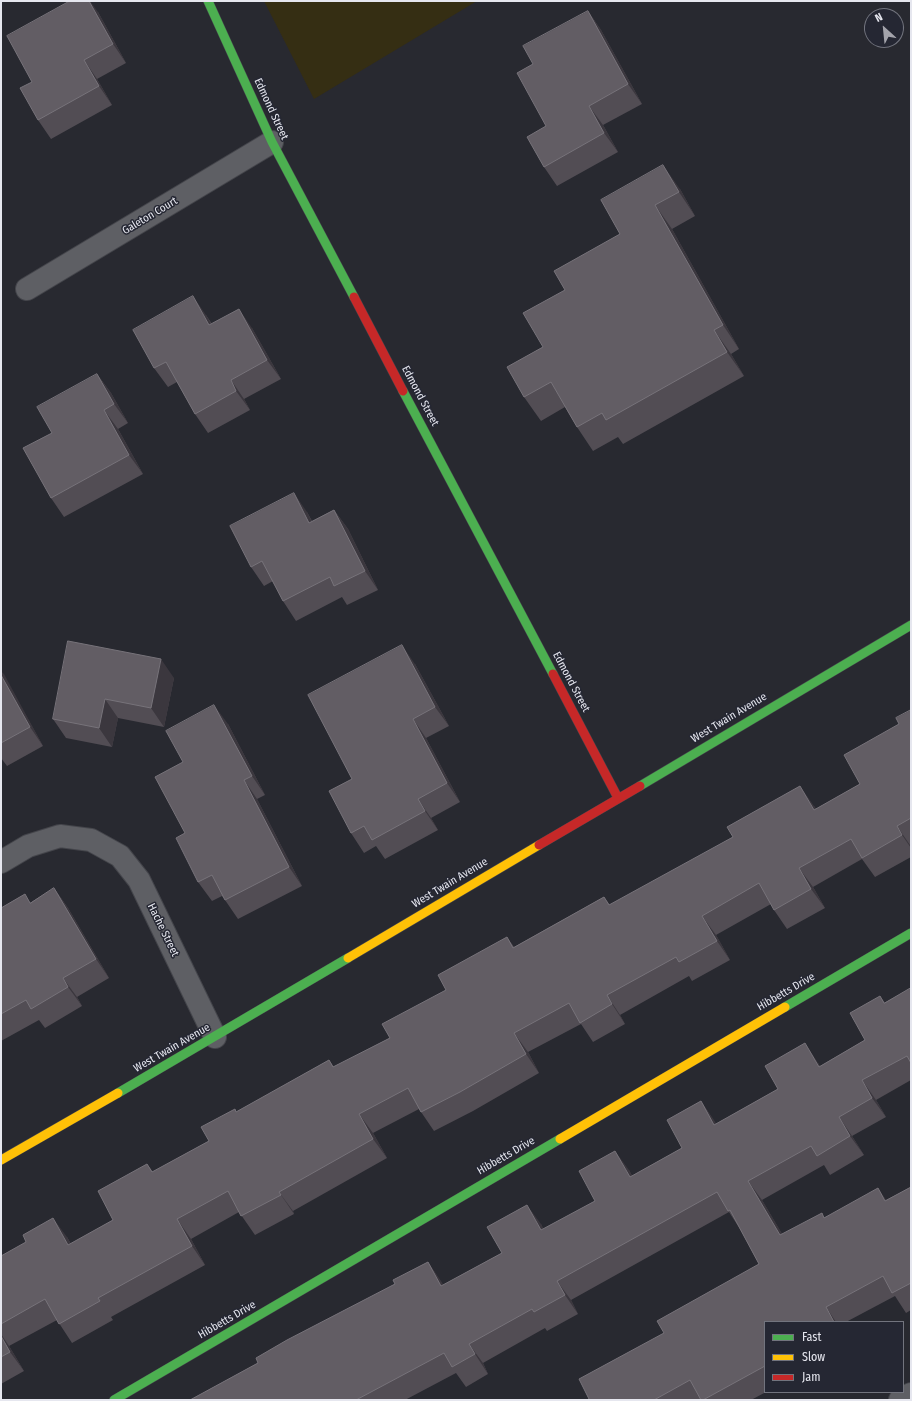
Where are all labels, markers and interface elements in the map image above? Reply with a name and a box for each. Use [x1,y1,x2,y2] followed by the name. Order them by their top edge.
[864,8,904,48] north arrow
[873,10,885,25] text: N
[251,76,291,142] street label: Edmond Street
[120,194,180,238] street label: Galeton Court
[399,364,441,428] street label: Edmond Street
[550,650,592,714] street label: Edmond Street
[689,690,769,746] street label: West Twain Avenue
[410,855,490,911] street label: West Twain Avenue
[144,901,182,959] street label: Hache Street
[755,970,817,1014] street label: Hibbetts Drive
[132,1021,212,1075] street label: West Twain Avenue
[475,1134,537,1178] street label: Hibbetts Drive
[196,1298,258,1342] street label: Hibbetts Drive
[764,1321,904,1393] legend
[802,1330,821,1344] text: Fast
[802,1350,825,1364] text: Slow
[802,1370,820,1384] text: Jam

